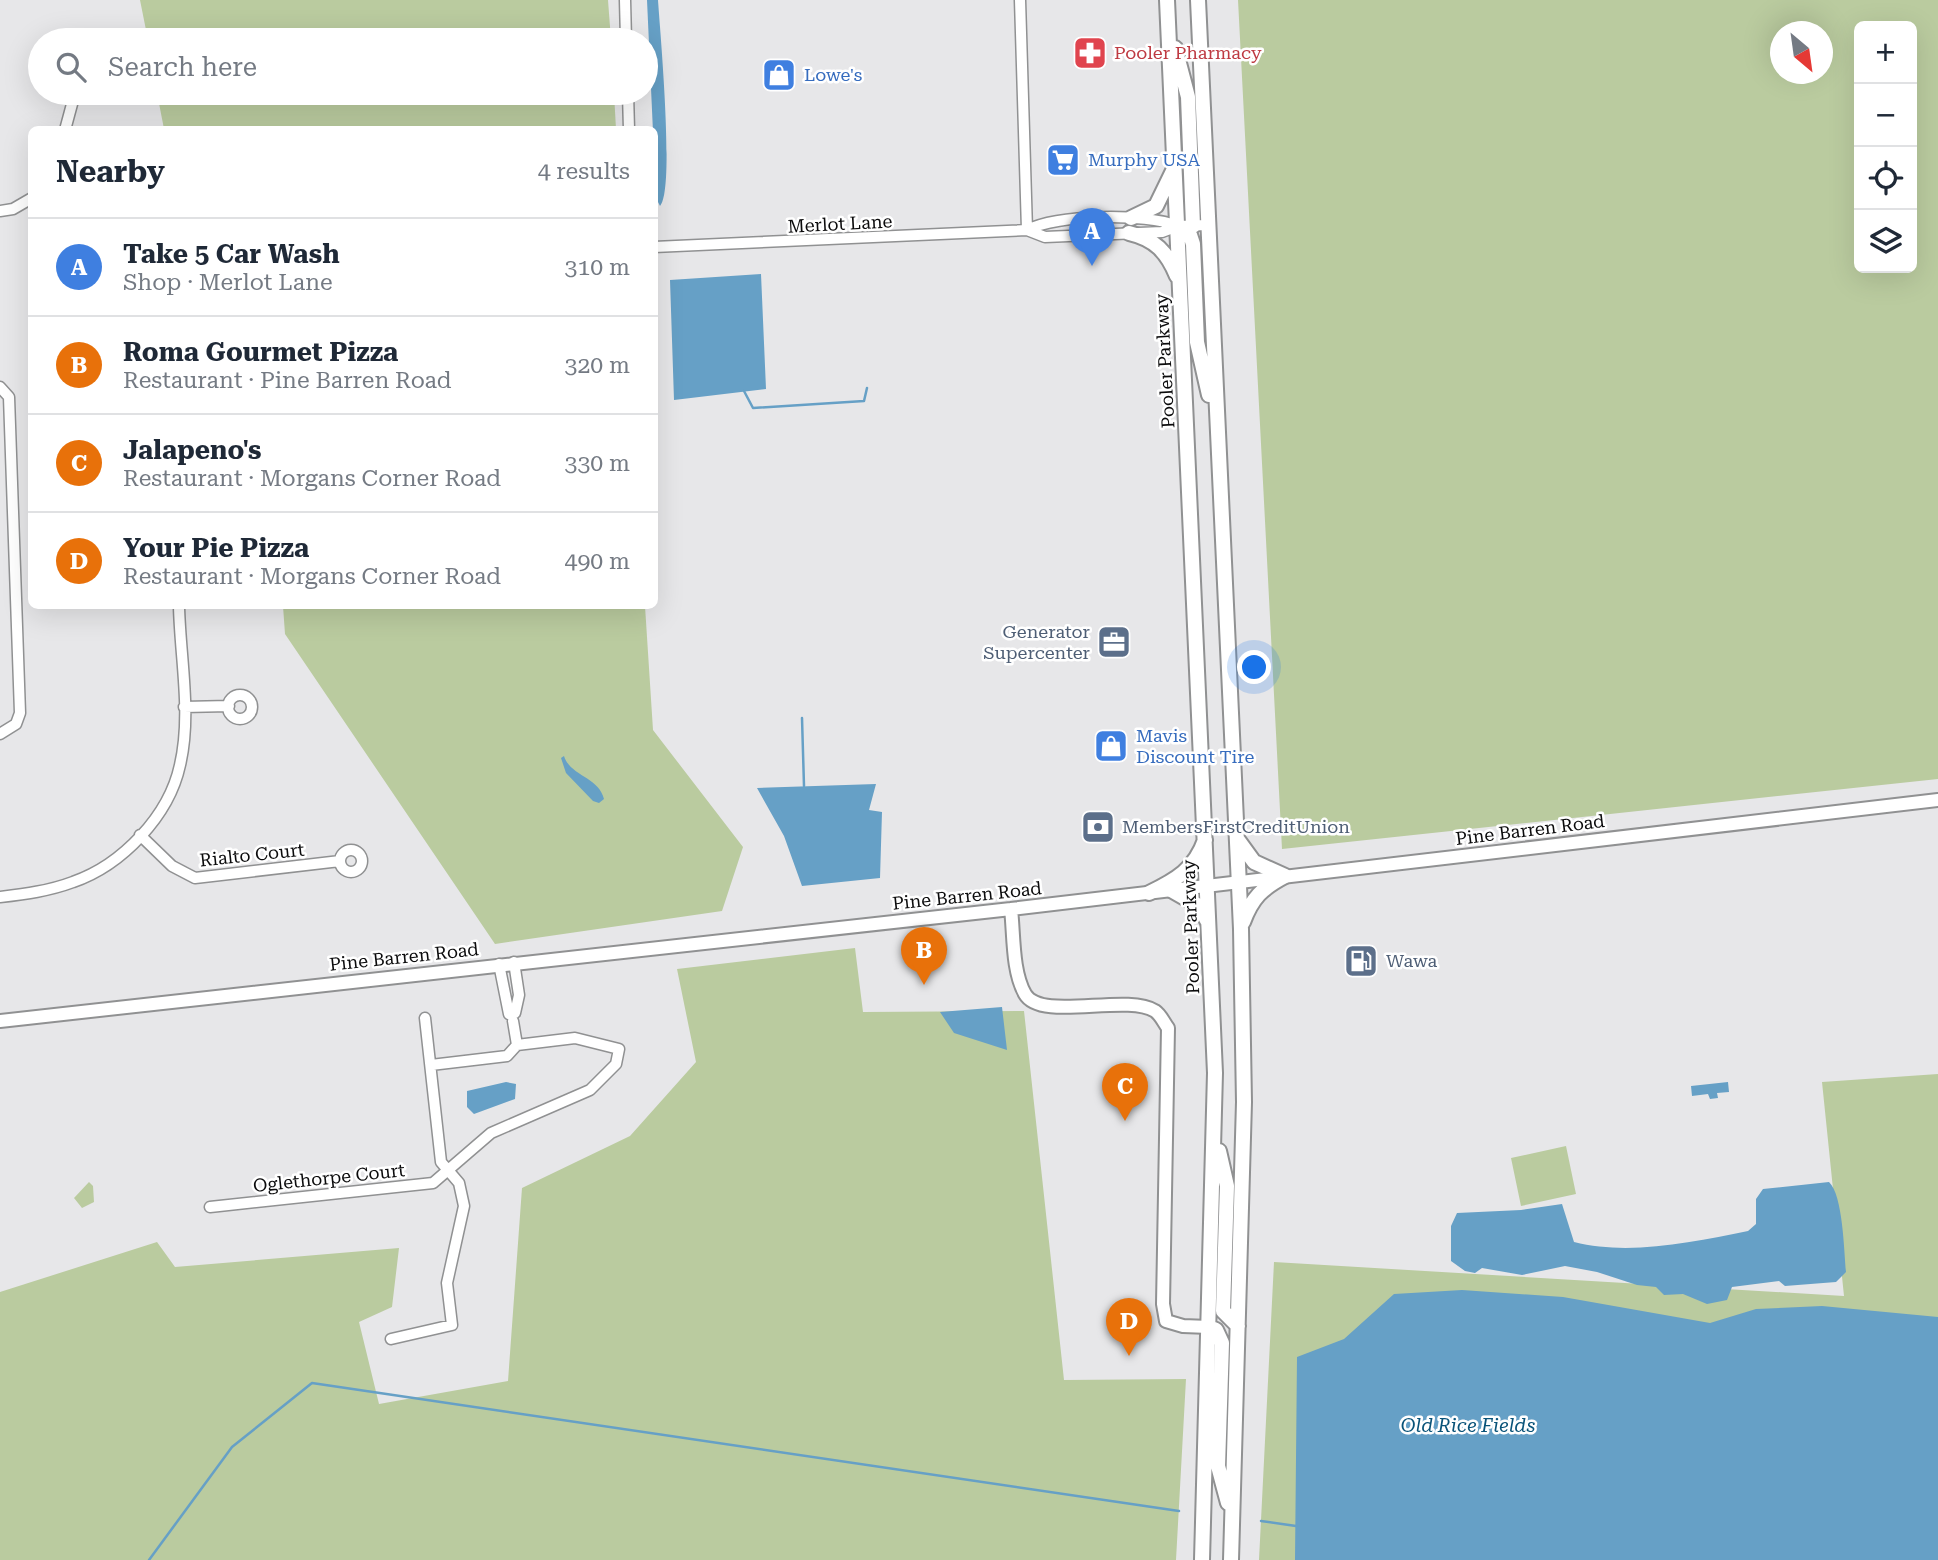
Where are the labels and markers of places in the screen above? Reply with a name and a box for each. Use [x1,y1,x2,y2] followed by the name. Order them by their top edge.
[1071,34,1109,72] pharmacy icon: Pooler Pharmacy
[1114,42,1262,63] place label: Pooler Pharmacy
[760,56,798,94] shop icon: Lowe's
[804,64,862,85] place label: Lowe's
[1044,141,1082,179] supermarket icon: Murphy USA
[1088,149,1200,170] place label: Murphy USA
[1069,208,1115,266] pin: A
[983,621,1090,663] place label: Generator Supercenter
[1095,623,1133,661] office icon: Generator Supercenter
[1136,725,1254,767] place label: Mavis Discount Tire
[1092,727,1130,765] shop icon: Mavis Discount Tire
[1079,808,1117,846] bank icon: MembersFirstCreditUnion
[1122,816,1350,837] place label: MembersFirstCreditUnion
[901,927,947,985] pin: B
[1342,942,1380,980] fuel station icon: Wawa
[1386,950,1438,971] place label: Wawa
[1102,1063,1148,1121] pin: C
[1106,1298,1152,1356] pin: D

